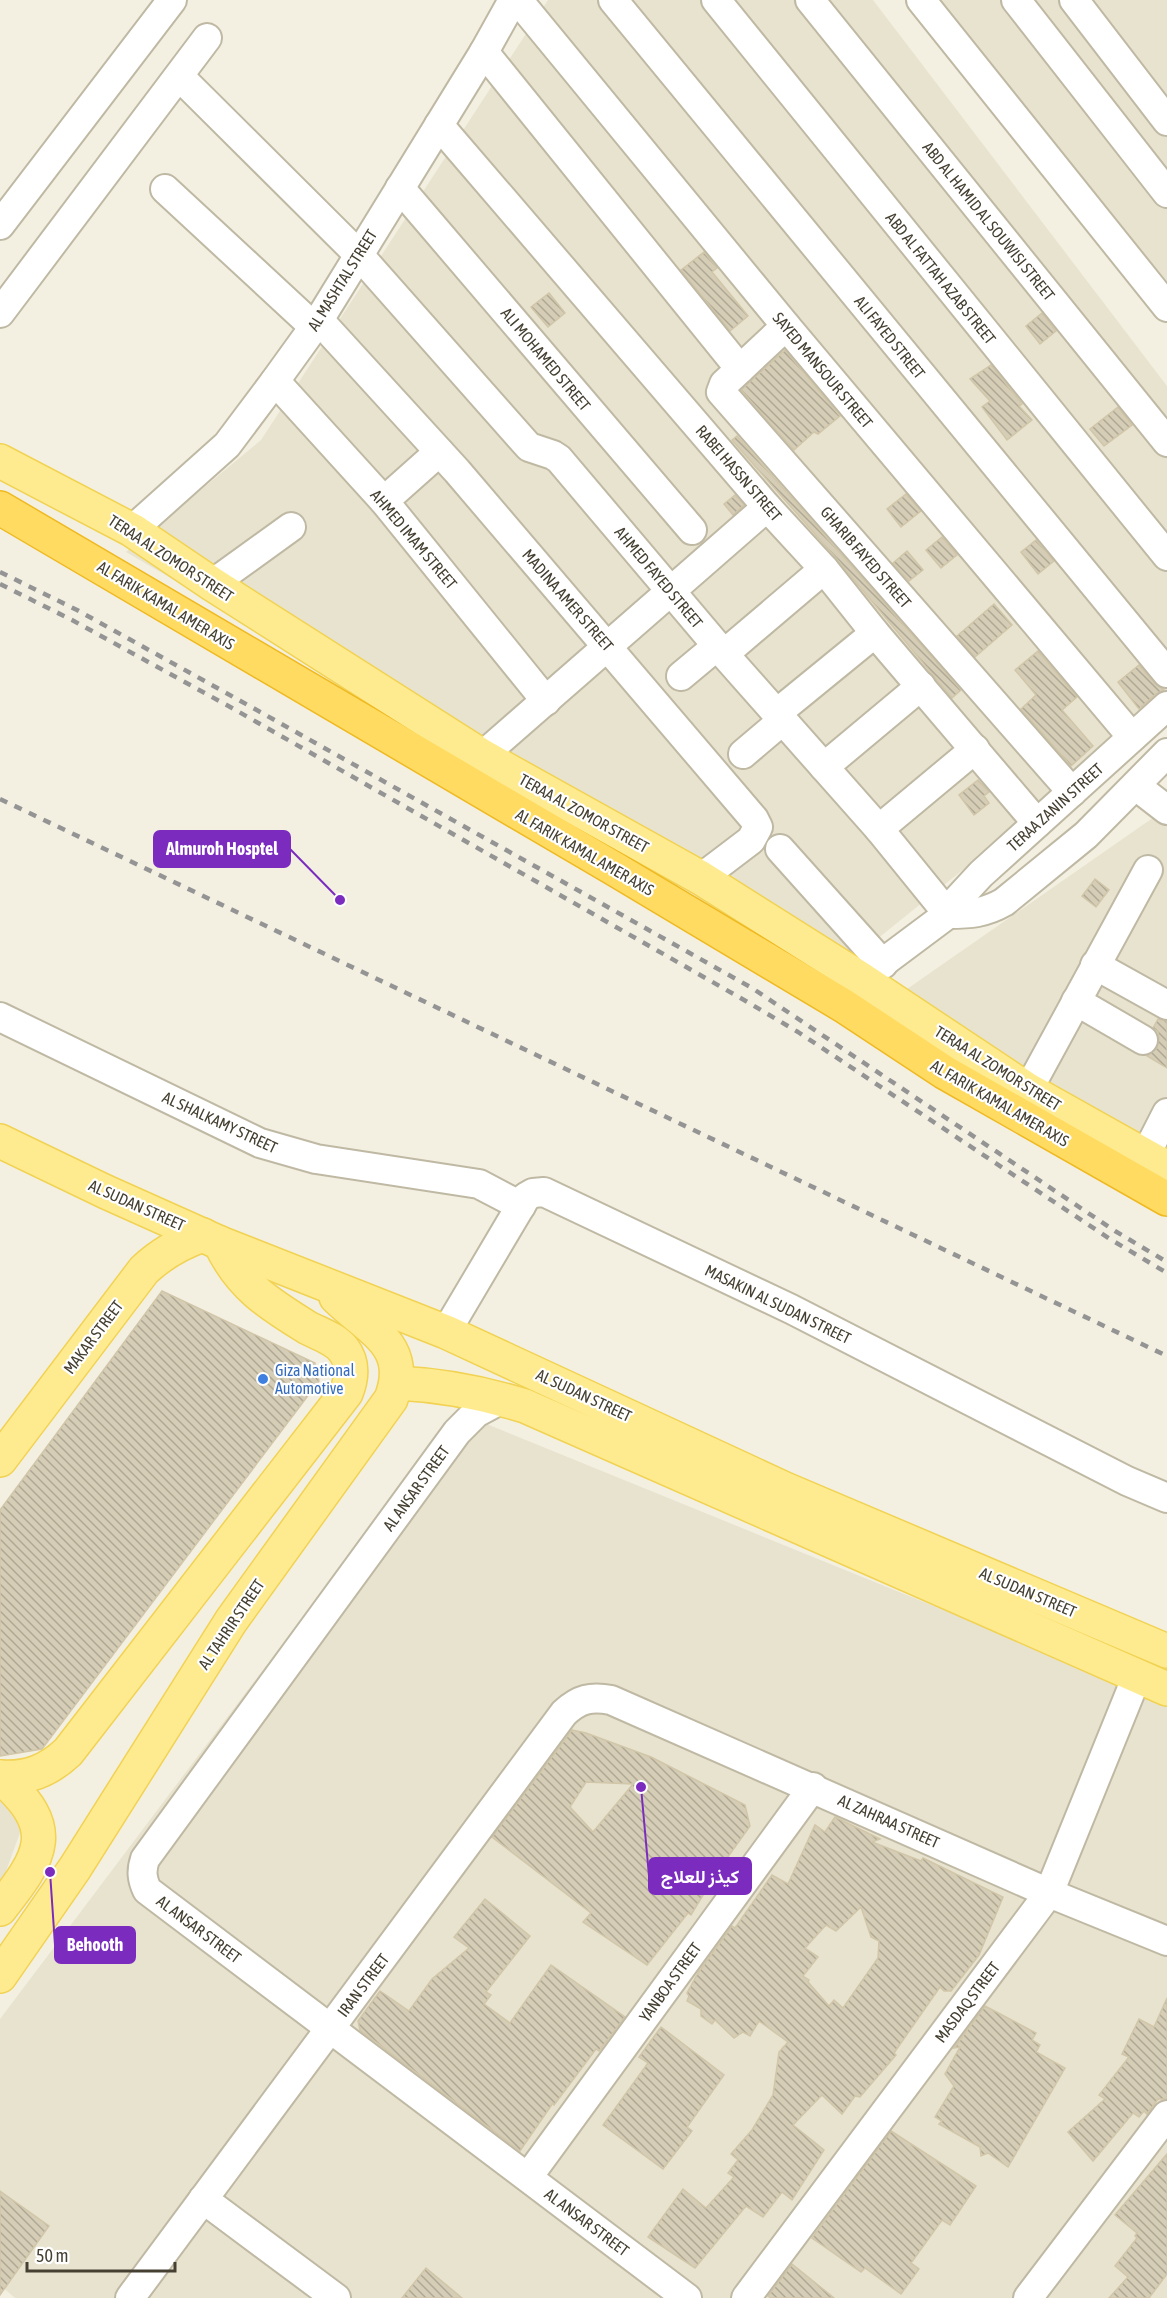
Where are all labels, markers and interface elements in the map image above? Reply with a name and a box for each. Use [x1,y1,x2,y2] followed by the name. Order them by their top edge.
[919,138,1059,304] street label: ABD AL HAMID AL SOUWISI STREET
[882,209,1000,347] street label: ABD AL FATTAH AZAB STREET
[304,226,380,334] street label: AL MASHTAL STREET
[851,292,929,382] street label: ALI FAYED STREET
[498,304,594,414] street label: ALI MOHAMED STREET
[770,309,876,431] street label: SAYED MANSOUR STREET
[692,421,786,525] street label: RABEI HASSN STREET
[367,486,461,592] street label: AHMED IMAM STREET
[817,503,915,611] street label: GHARIB FAYED STREET
[105,511,237,605] street label: TERAA AL ZOMOR STREET
[611,523,707,631] street label: AHMED FAYED STREET
[519,545,617,655] street label: MADINA AMER STREET
[94,557,238,653] street label: AL FARIK KAMAL AMER AXIS
[1004,759,1106,855] street label: TERAA ZANIN STREET
[516,770,652,856] street label: TERAA AL ZOMOR STREET
[513,805,657,899] street label: AL FARIK KAMAL AMER AXIS
[154,831,290,867] callout: Almuroh Hosptel
[165,838,278,859] text: Almuroh Hosptel
[932,1022,1064,1114] street label: TERAA AL ZOMOR STREET
[928,1056,1072,1150] street label: AL FARIK KAMAL AMER AXIS
[160,1088,280,1156] street label: AL SHALKAMY STREET
[86,1176,188,1234] street label: AL SUDAN STREET
[702,1261,854,1347] street label: MASAKIN AL SUDAN STREET
[60,1297,126,1377] street label: MAKAR STREET
[275,1361,355,1397] place label: Giza National Automotive
[533,1365,635,1425] street label: AL SUDAN STREET
[256,1372,270,1386] marker: Giza National Automotive
[379,1442,453,1534] street label: AL ANSAR STREET
[977,1564,1079,1620] street label: AL SUDAN STREET
[194,1576,268,1672] street label: AL TAHRIR STREET
[836,1791,942,1851] street label: AL ZAHRAA STREET
[649,1858,751,1894] callout: كيذز للعلاج
[661,1866,739,1889] text: كيذز للعلاج
[153,1892,245,1966] street label: AL ANSAR STREET
[55,1927,135,1963] callout: Behooth
[67,1934,123,1955] text: Behooth
[635,1939,705,2025] street label: YANBOA STREET
[334,1950,392,2020] street label: IRAN STREET
[931,1958,1003,2046] street label: MASDAQ STREET
[541,2185,633,2259] street label: AL ANSAR STREET
[27,2235,176,2273] scale bar
[36,2245,68,2266] text: 50 m

